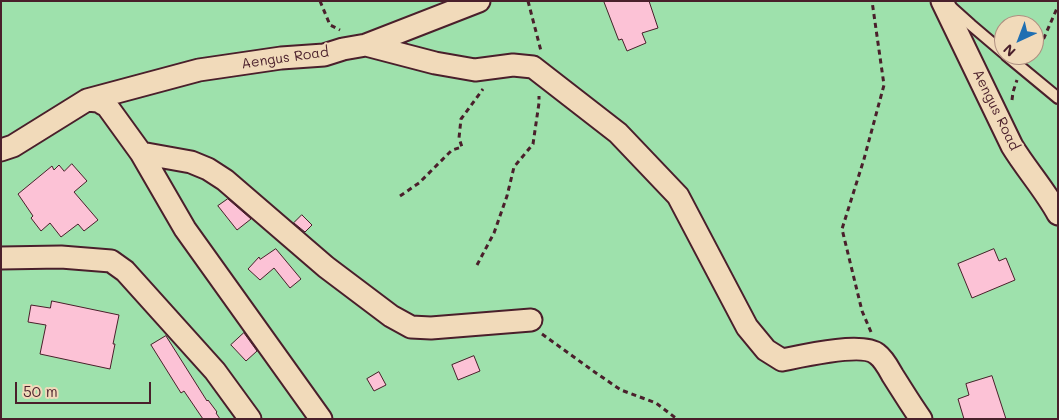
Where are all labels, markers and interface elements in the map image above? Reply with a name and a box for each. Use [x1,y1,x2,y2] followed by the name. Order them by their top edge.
[994,15,1044,65] north arrow
[999,40,1019,61] text: N
[240,44,330,72] street label: Aengus Road
[969,67,1023,153] street label: Aengus Road
[18,372,154,404] scale bar
[23,381,58,401] text: 50 m

